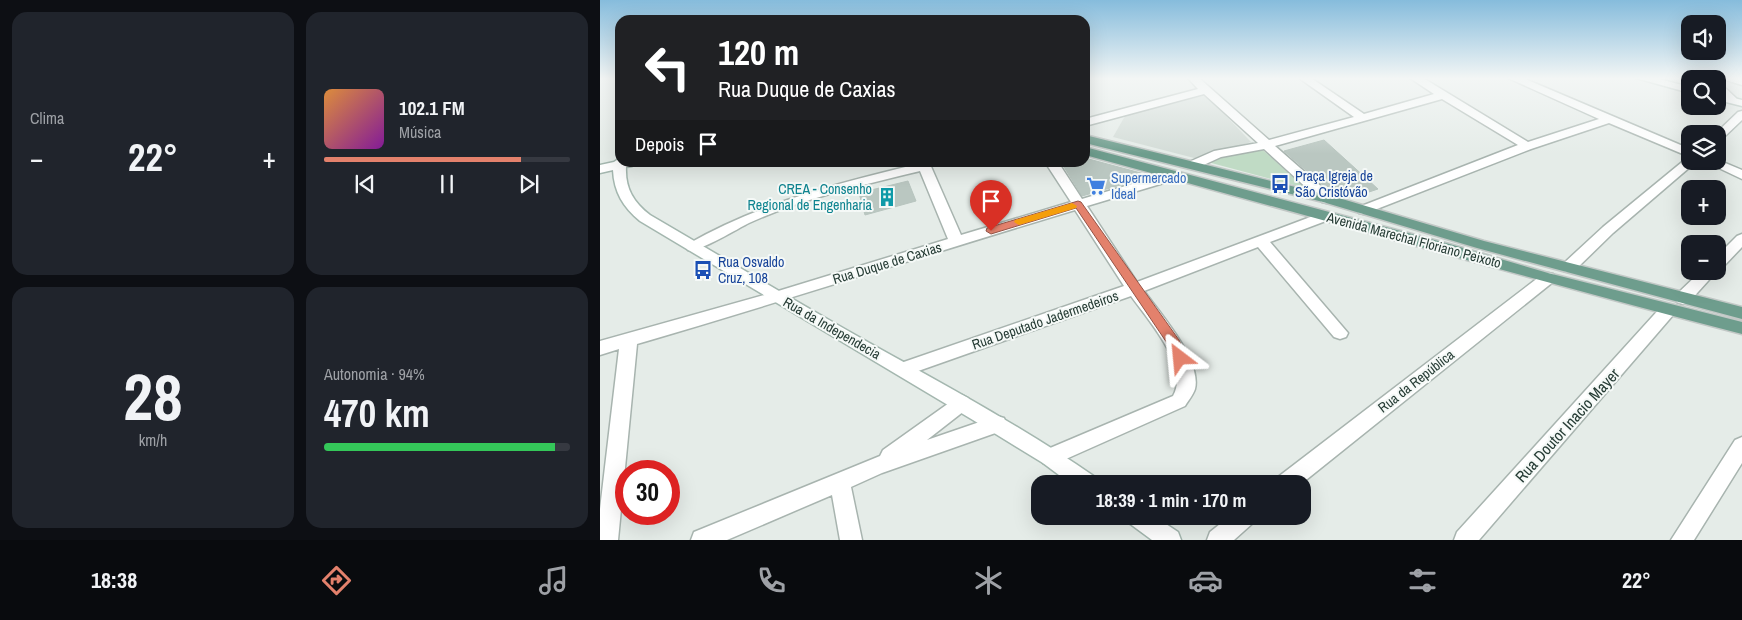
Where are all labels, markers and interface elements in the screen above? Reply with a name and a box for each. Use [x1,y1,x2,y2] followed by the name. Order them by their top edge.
[1681,15,1726,280] map controls
[1681,15,1726,60] button: sound
[718,29,799,76] text: 120 m
[635,35,700,100] icon: left
[1681,70,1726,115] button: search
[718,74,896,104] text: Rua Duque de Caxias
[399,95,465,121] text: 102.1 FM
[30,107,64,129] text: Clima
[399,121,441,143] text: Música
[1681,125,1726,170] button: layers
[694,130,722,158] icon: arrive
[635,131,684,157] text: Depois
[128,132,178,183] text: 22°
[30,139,43,177] text: −
[263,139,276,177] text: +
[1295,167,1373,201] place label: Praça Igreja de São Cristóvão
[1111,169,1186,203] place label: Supermercado Ideal
[351,170,379,198] icon: previous
[433,170,461,198] icon: pause
[515,170,543,198] icon: next
[1269,173,1291,195] bus stop icon: Praça Igreja de São Cristóvão
[1085,175,1107,197] supermarket icon: Supermercado Ideal
[748,180,873,214] place label: CREA - Consenho Regional de Engenharia
[970,180,1012,231] pin
[1681,180,1726,225] button: +
[876,186,898,208] building icon: CREA - Consenho Regional de Engenharia
[977,187,1005,215] icon: arrive
[1324,208,1503,272] street label: Avenida Marechal Floriano Peixoto
[1681,235,1726,280] button: −
[830,238,944,288] street label: Rua Duque de Caxias
[718,253,784,287] place label: Rua Osvaldo Cruz, 108
[692,259,714,281] bus stop icon: Rua Osvaldo Cruz, 108
[969,286,1121,354] street label: Rua Deputado Jadermedeiros
[780,293,885,364] street label: Rua da Independecia
[1153,331,1205,383] position arrow
[1374,345,1458,416] street label: Rua da República
[123,353,183,440] text: 28
[324,363,425,385] text: Autonomia · 94%
[1510,363,1625,487] street label: Rua Doutor Inacio Mayer
[324,388,430,439] text: 470 km
[139,429,167,451] text: km/h
[615,460,680,525] speed limit sign: 30
[1096,487,1246,513] text: 18:39 · 1 min · 170 m
[319,563,354,598] icon: directions
[536,563,571,598] icon: music
[754,563,789,598] icon: phone
[971,563,1006,598] icon: climate
[1188,563,1223,598] icon: car
[1405,563,1440,598] icon: filters
[91,565,137,595] text: 18:38
[1622,565,1651,595] text: 22°

